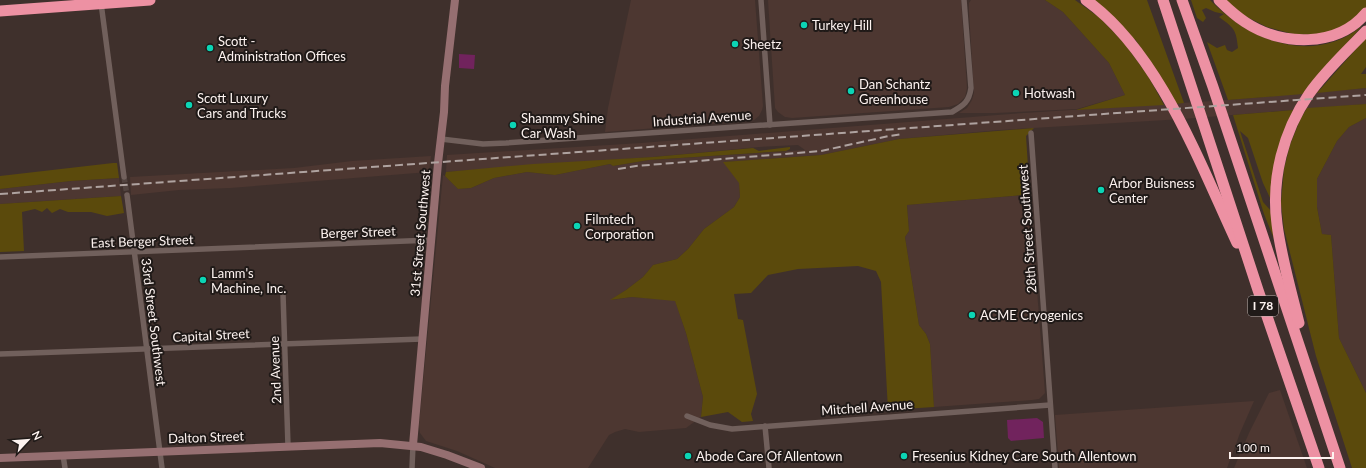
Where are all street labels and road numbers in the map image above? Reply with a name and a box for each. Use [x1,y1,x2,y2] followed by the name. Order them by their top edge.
[652,107,752,129] street label: Industrial Avenue
[1015,164,1039,294] street label: 28th Street Southwest
[406,169,434,297] street label: 31st Street Southwest
[320,223,396,241] street label: Berger Street
[90,231,194,251] street label: East Berger Street
[138,257,170,387] street label: 33rd Street Southwest
[1248,296,1278,316] road number: I 78
[172,325,250,345] street label: Capital Street
[266,336,284,404] street label: 2nd Avenue
[820,396,914,418] street label: Mitchell Avenue
[168,428,245,446] street label: Dalton Street

